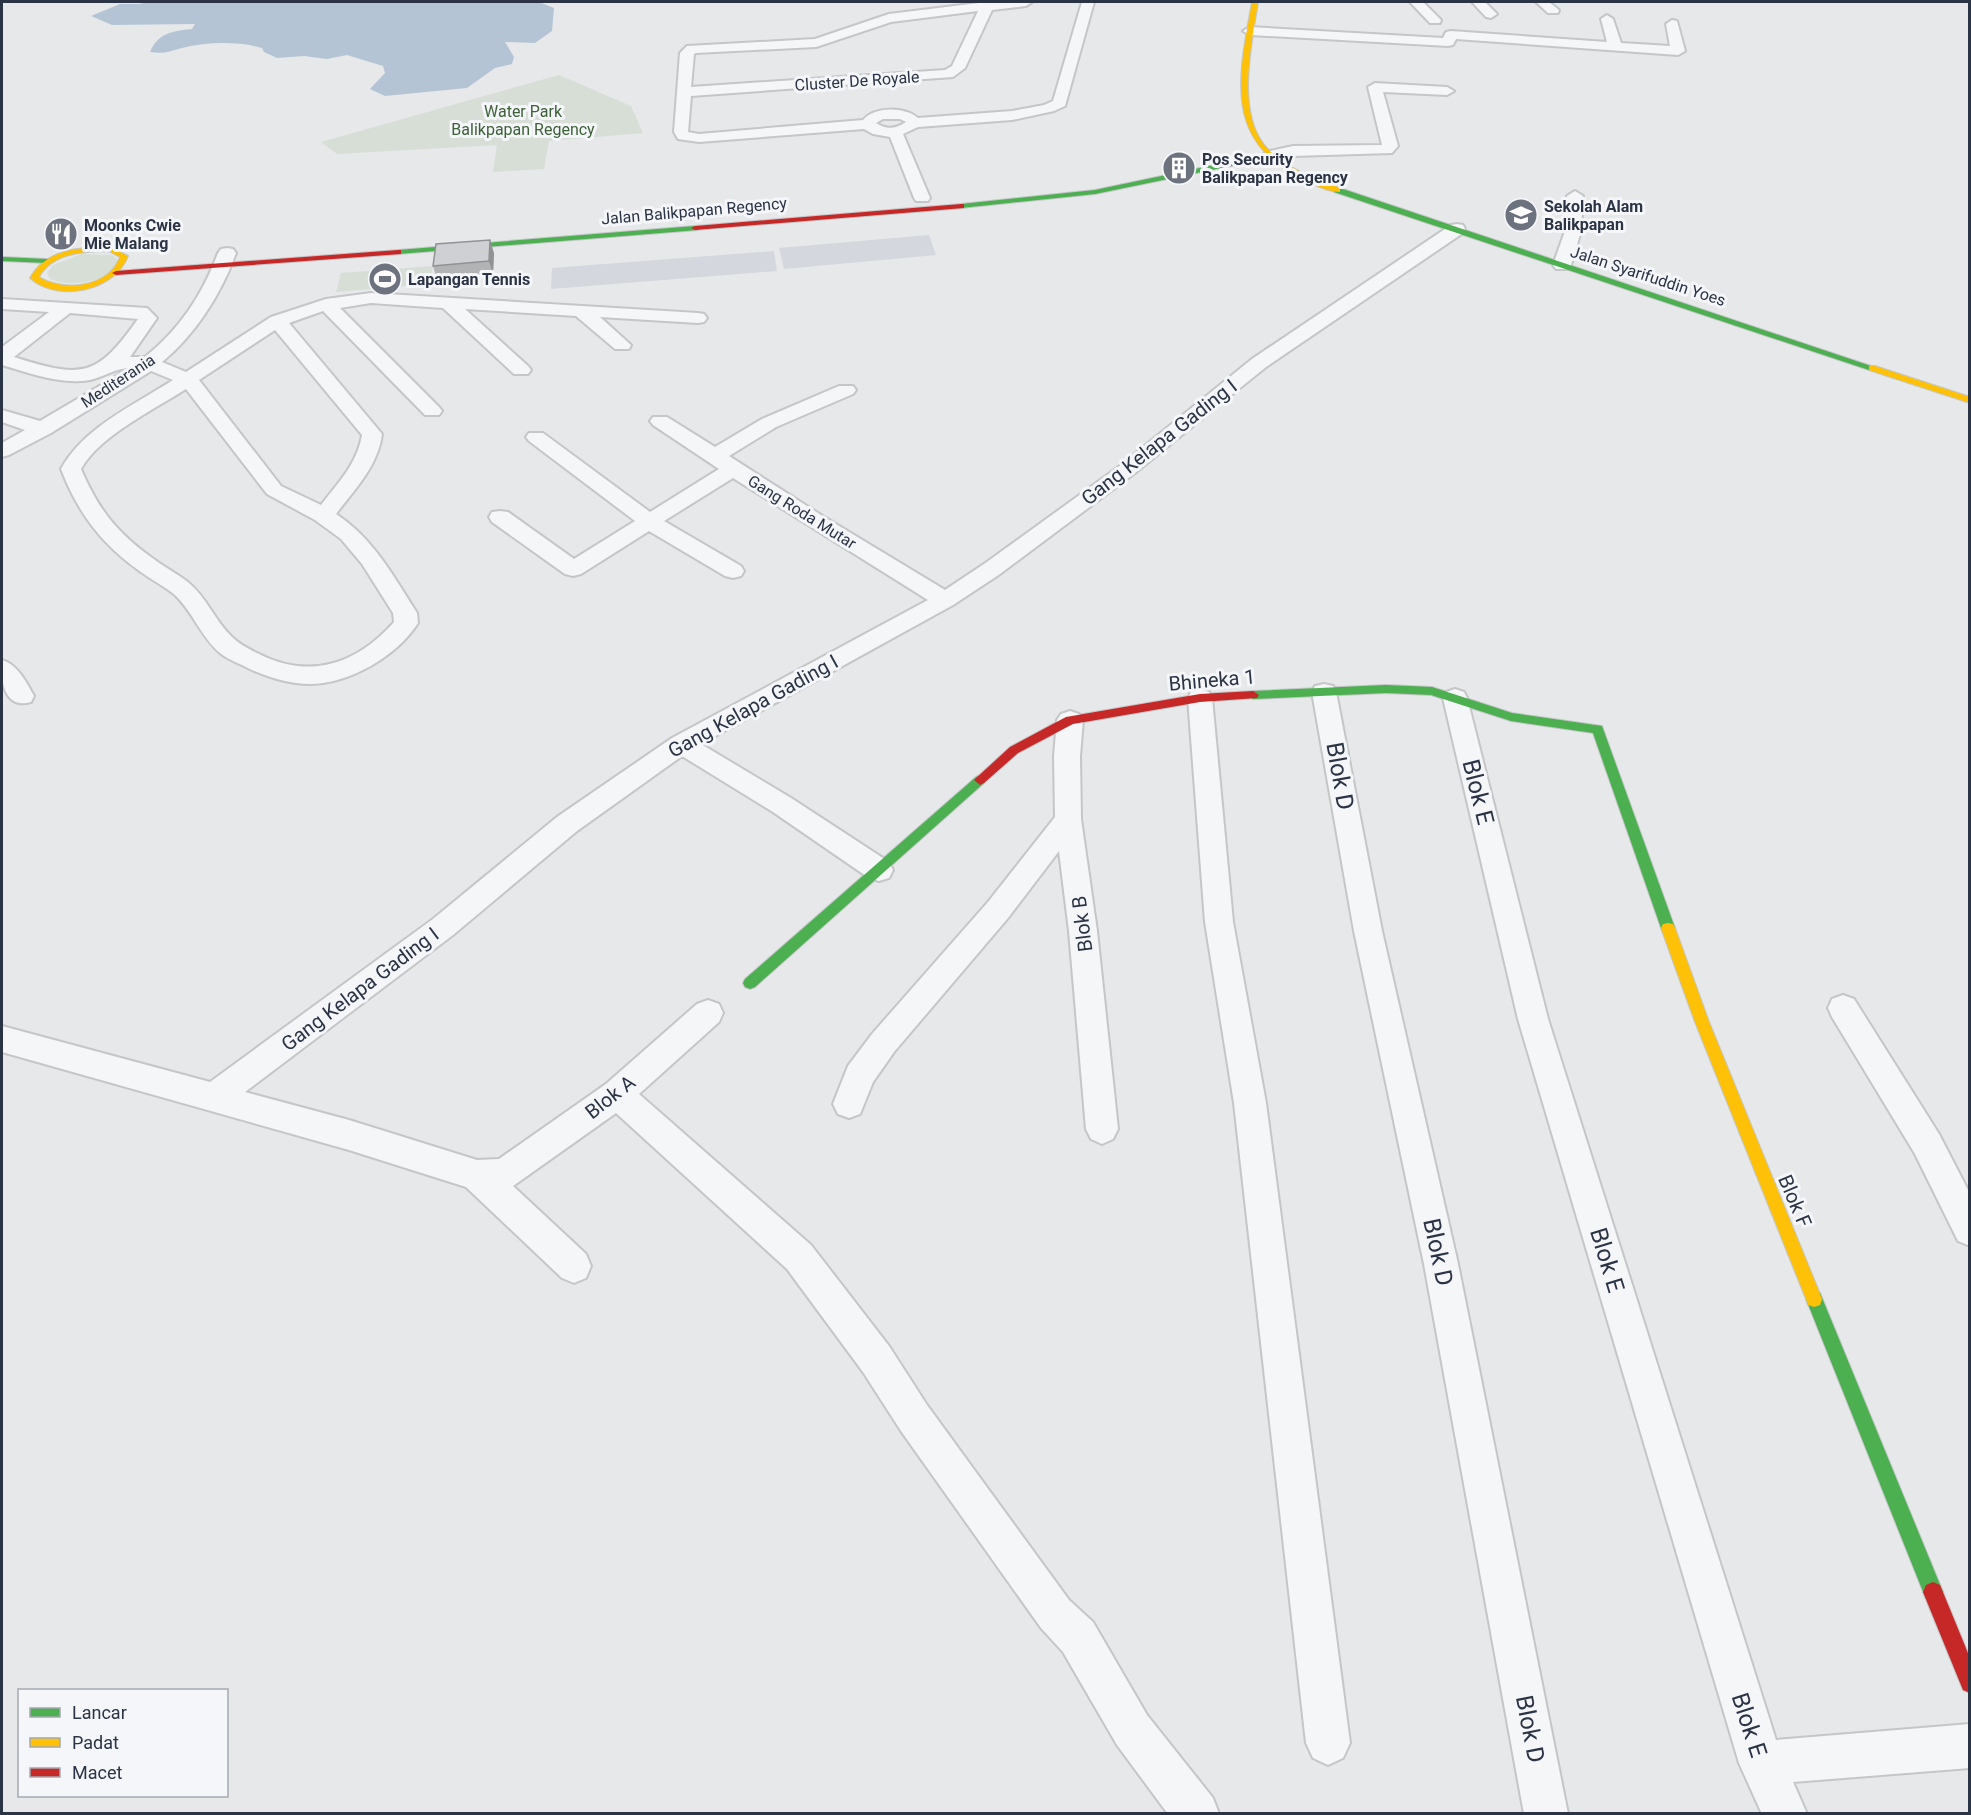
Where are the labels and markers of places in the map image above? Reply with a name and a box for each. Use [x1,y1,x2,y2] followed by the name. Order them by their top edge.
[1161,150,1197,186] building icon: Pos Security Balikpapan Regency
[1202,150,1349,187] place label: Pos Security Balikpapan Regency
[1503,197,1539,233] school or university icon: Sekolah Alam Balikpapan
[1544,197,1643,234] place label: Sekolah Alam Balikpapan
[43,216,79,252] restaurant icon: Moonks Cwie Mie Malang
[84,216,181,253] place label: Moonks Cwie Mie Malang
[367,261,403,297] sports icon: Lapangan Tennis
[408,270,530,289] place label: Lapangan Tennis

